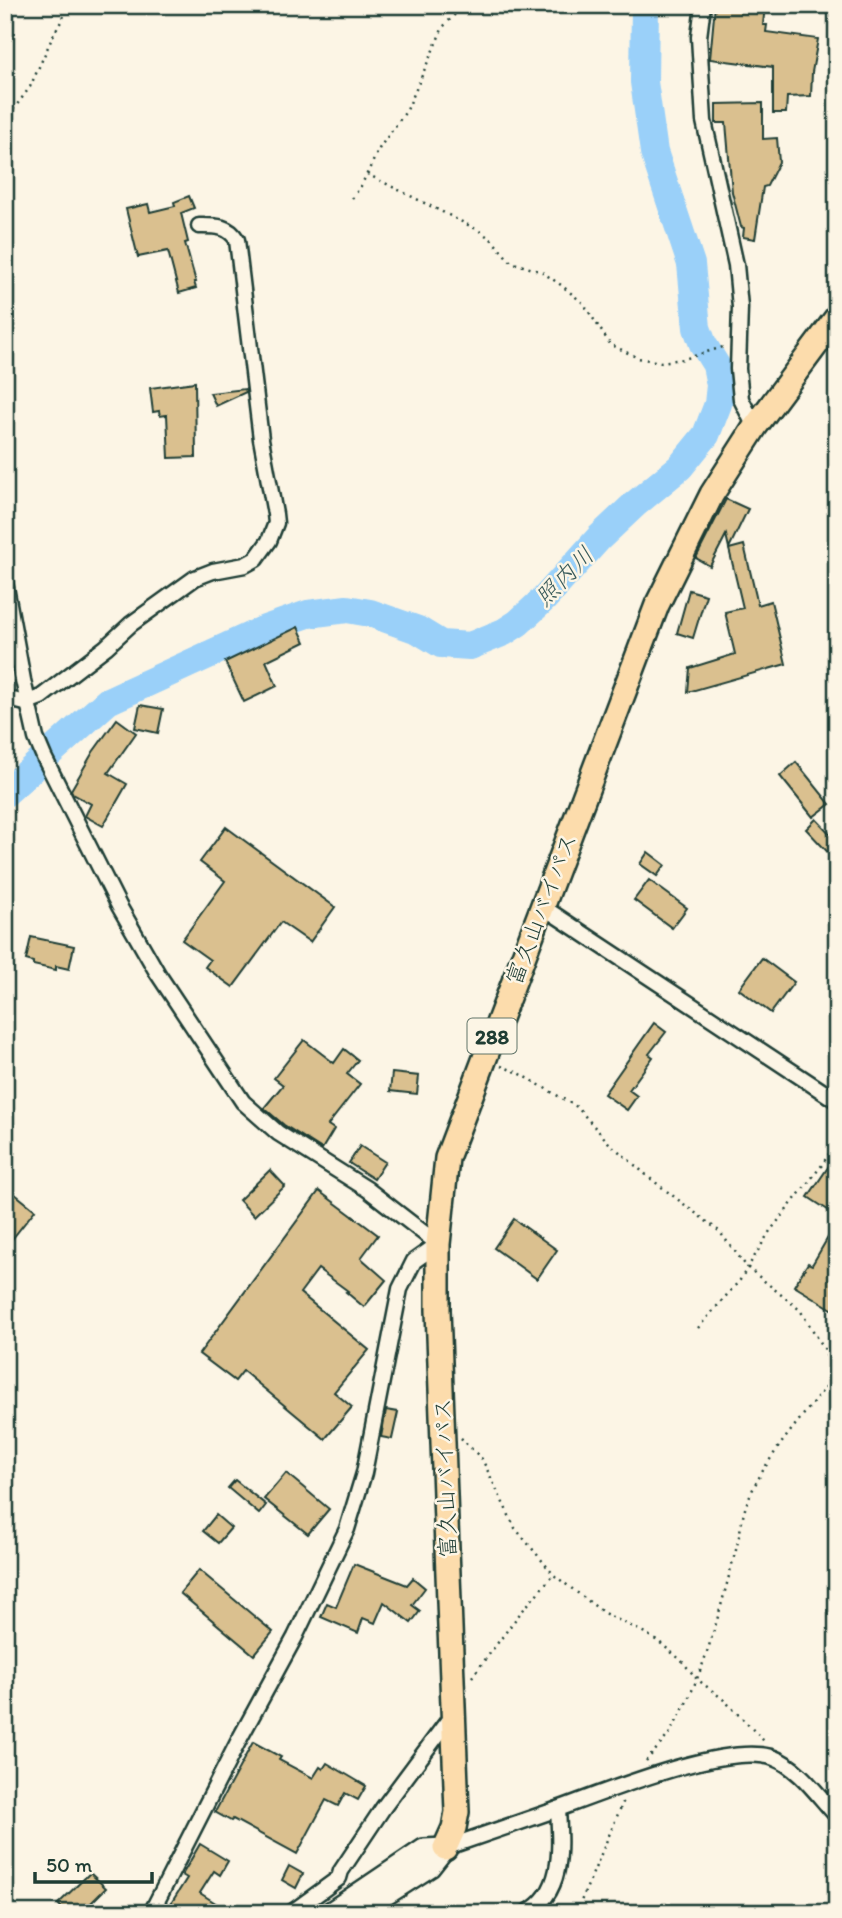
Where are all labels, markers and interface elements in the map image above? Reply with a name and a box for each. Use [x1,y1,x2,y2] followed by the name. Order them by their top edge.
[528,540,600,612] water label: 照内川
[499,829,583,989] street label: 富久山バイパス
[468,1018,516,1054] road number: 288
[428,1397,462,1559] street label: 富久山バイパス
[35,1841,152,1885] scale bar
[46,1852,93,1877] text: 50 m

